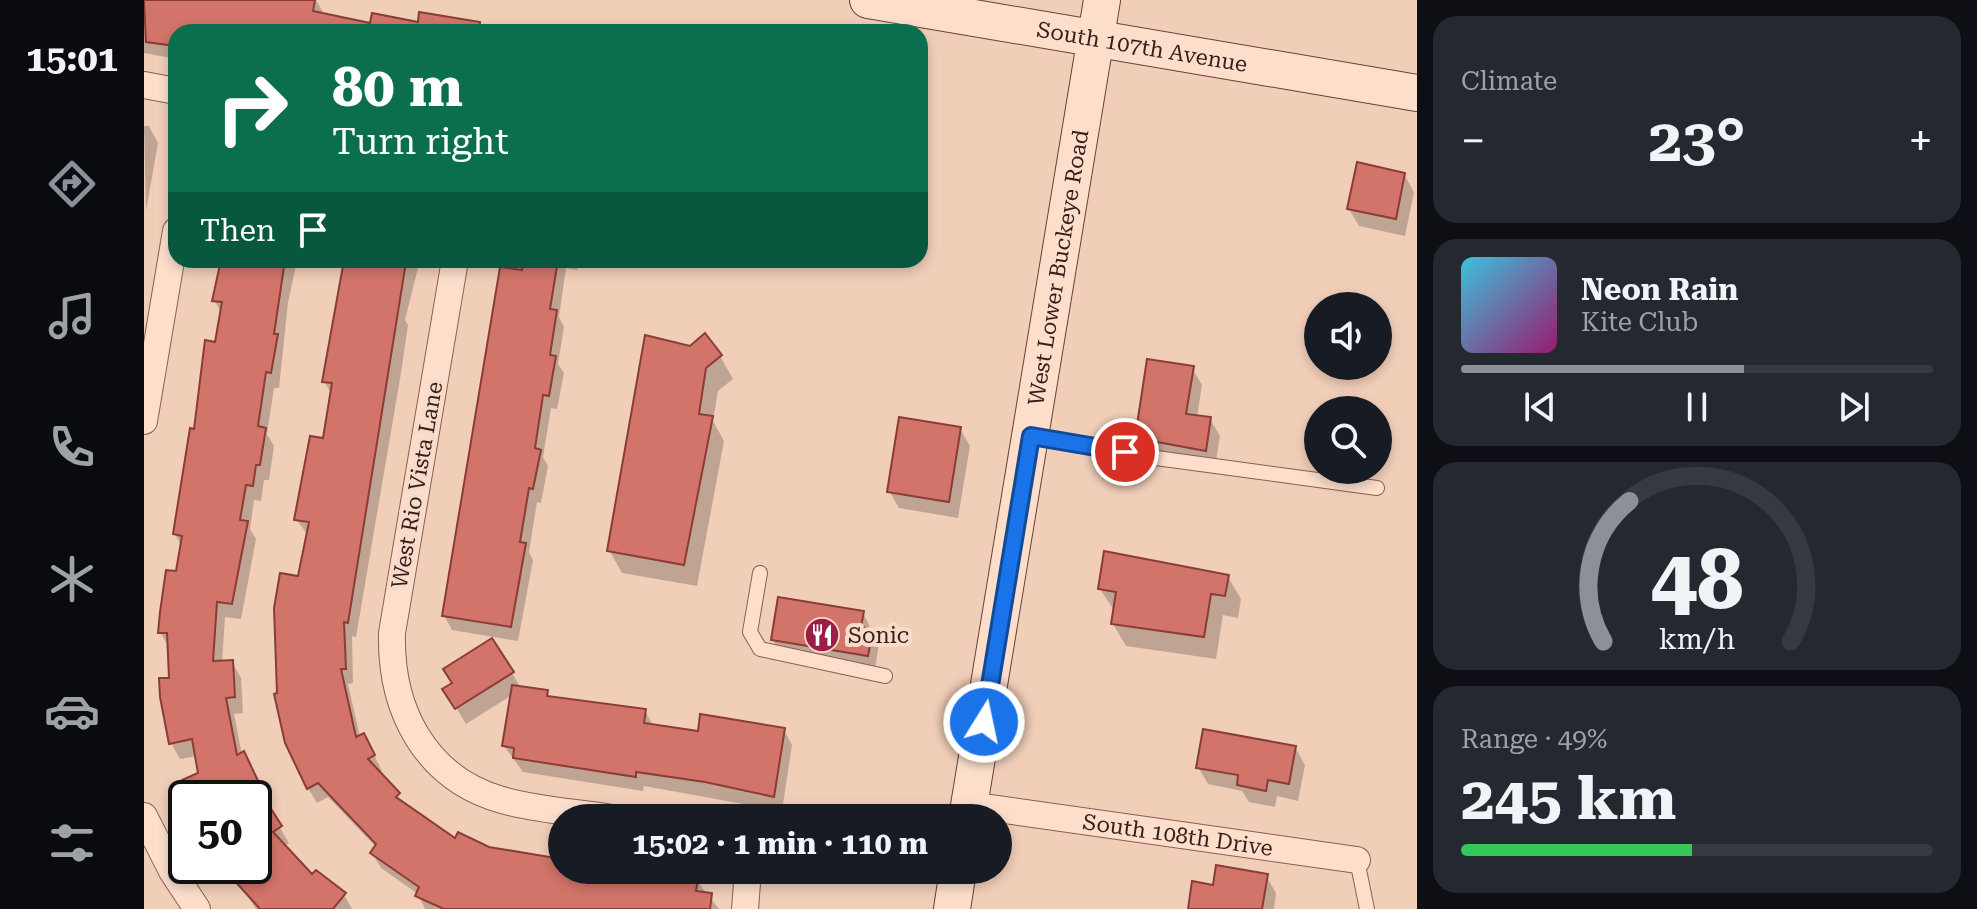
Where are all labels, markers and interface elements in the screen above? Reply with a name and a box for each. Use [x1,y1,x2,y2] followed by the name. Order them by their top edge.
[1035,16,1249,77] street label: South 107th Avenue
[26,38,118,80] text: 15:01
[332,54,463,120] text: 80 m
[200,56,304,160] icon: right
[1461,66,1557,96] text: Climate
[1648,105,1746,176] text: 23°
[1461,115,1486,167] text: −
[1908,115,1933,167] text: +
[332,121,509,163] text: Turn right
[1023,128,1093,407] street label: West Lower Buckeye Road
[44,156,100,212] icon: directions
[291,208,335,252] icon: arrive
[200,213,275,248] text: Then
[1581,272,1738,307] text: Neon Rain
[44,288,100,344] icon: music
[1304,292,1392,484] map controls
[1304,292,1392,380] button: sound
[1581,307,1698,337] text: Kite Club
[386,380,448,590] street label: West Rio Vista Lane
[1518,385,1562,429] icon: previous
[1675,385,1719,429] icon: pause
[1832,385,1876,429] icon: next
[1304,396,1392,484] button: search
[1091,418,1159,486] pin
[44,419,100,475] icon: phone
[1103,430,1147,474] icon: arrive
[1650,531,1744,628] text: 48
[44,551,100,607] icon: climate
[803,616,841,654] restaurant icon: Sonic
[1659,622,1735,656] text: km/h
[848,623,909,648] place label: Sonic
[942,680,1026,764] position arrow
[44,683,100,739] icon: car
[1461,724,1607,754] text: Range · 49%
[1461,763,1676,834] text: 245 km
[168,780,272,884] speed limit sign: 50
[1081,809,1275,860] street label: South 108th Drive
[44,815,100,871] icon: filters
[632,826,928,861] text: 15:02 · 1 min · 110 m

